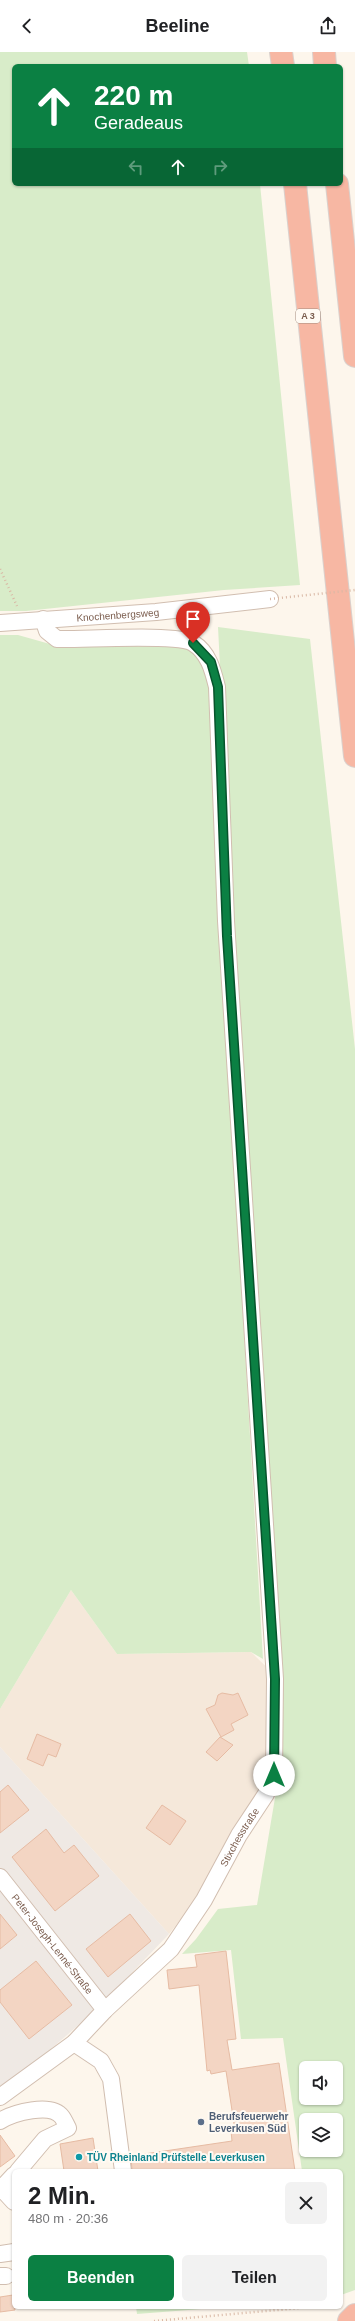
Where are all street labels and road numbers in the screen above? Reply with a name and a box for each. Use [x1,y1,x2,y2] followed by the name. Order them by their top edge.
[296,309,320,323] road number: A 3
[76,606,160,623] street label: Knochenbergsweg
[218,1805,261,1868] street label: Stixchesstraße
[10,1892,96,1996] street label: Peter-Joseph-Lenné-Straße

